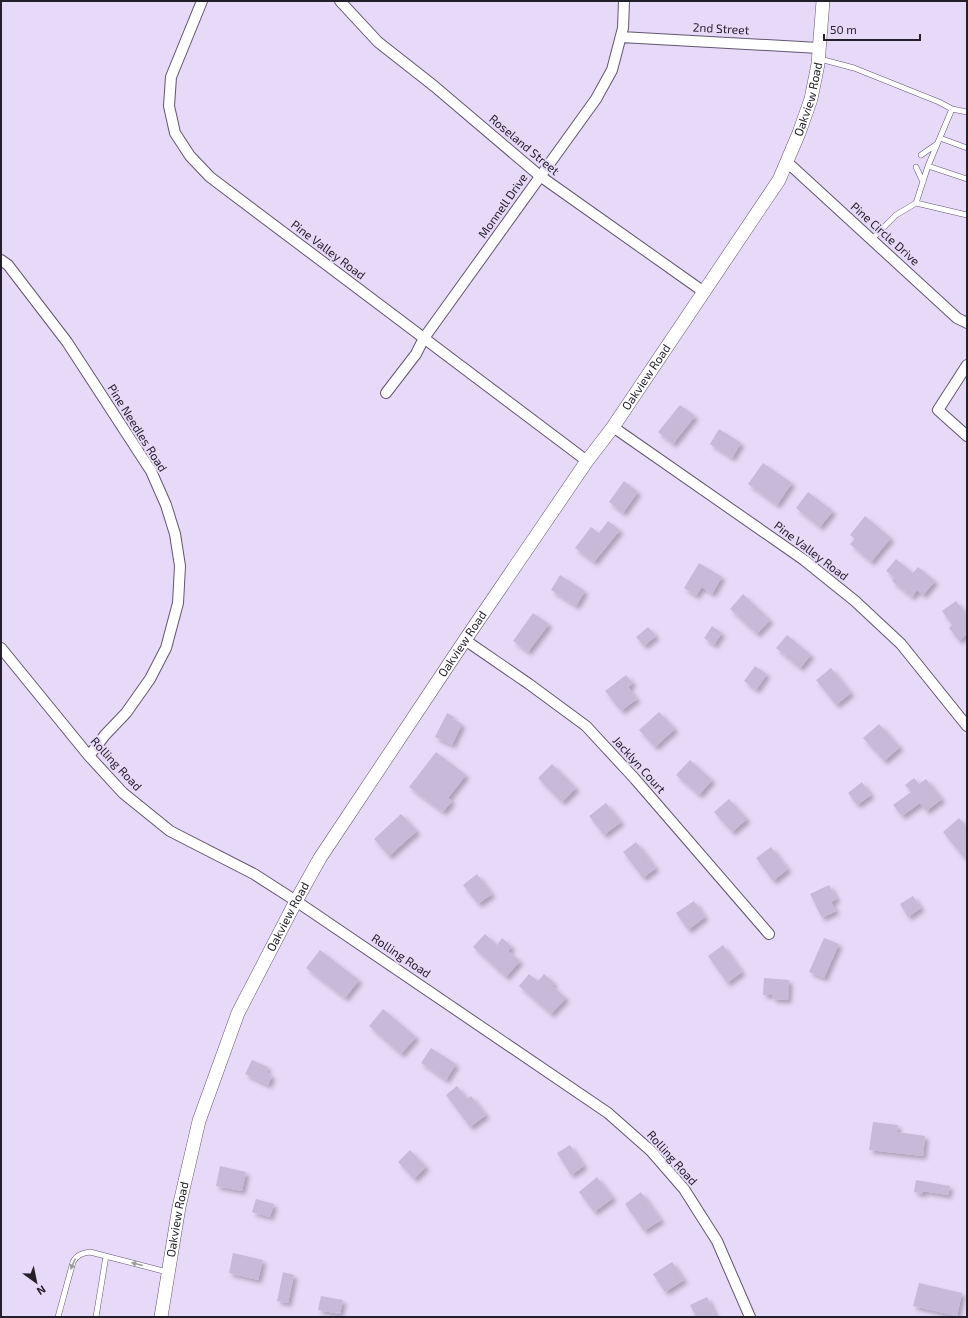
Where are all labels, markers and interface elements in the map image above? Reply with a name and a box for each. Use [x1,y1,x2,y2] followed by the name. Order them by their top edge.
[824,16,920,42] scale bar
[692,20,750,36] street label: 2nd Street
[830,22,857,36] text: 50 m
[790,61,824,138] street label: Oakview Road
[487,111,563,178] street label: Roseland Street
[475,170,530,240] street label: Monnell Drive
[848,199,923,268] street label: Pine Circle Drive
[289,217,368,282] street label: Pine Valley Road
[618,341,673,412] street label: Oakview Road
[105,381,170,474] street label: Pine Needles Road
[772,518,851,583] street label: Pine Valley Road
[434,608,489,679] street label: Oakview Road
[611,733,669,796] street label: Jacklyn Court
[88,734,145,793] street label: Rolling Road
[263,879,311,953] street label: Oakview Road
[369,930,434,980] street label: Rolling Road
[645,1127,701,1187] street label: Rolling Road
[163,1180,191,1258] street label: Oakview Road
[70,1258,76,1269] one-way arrow
[131,1261,143,1267] one-way arrow
[16,1262,56,1302] north arrow
[35,1283,49,1298] text: N

